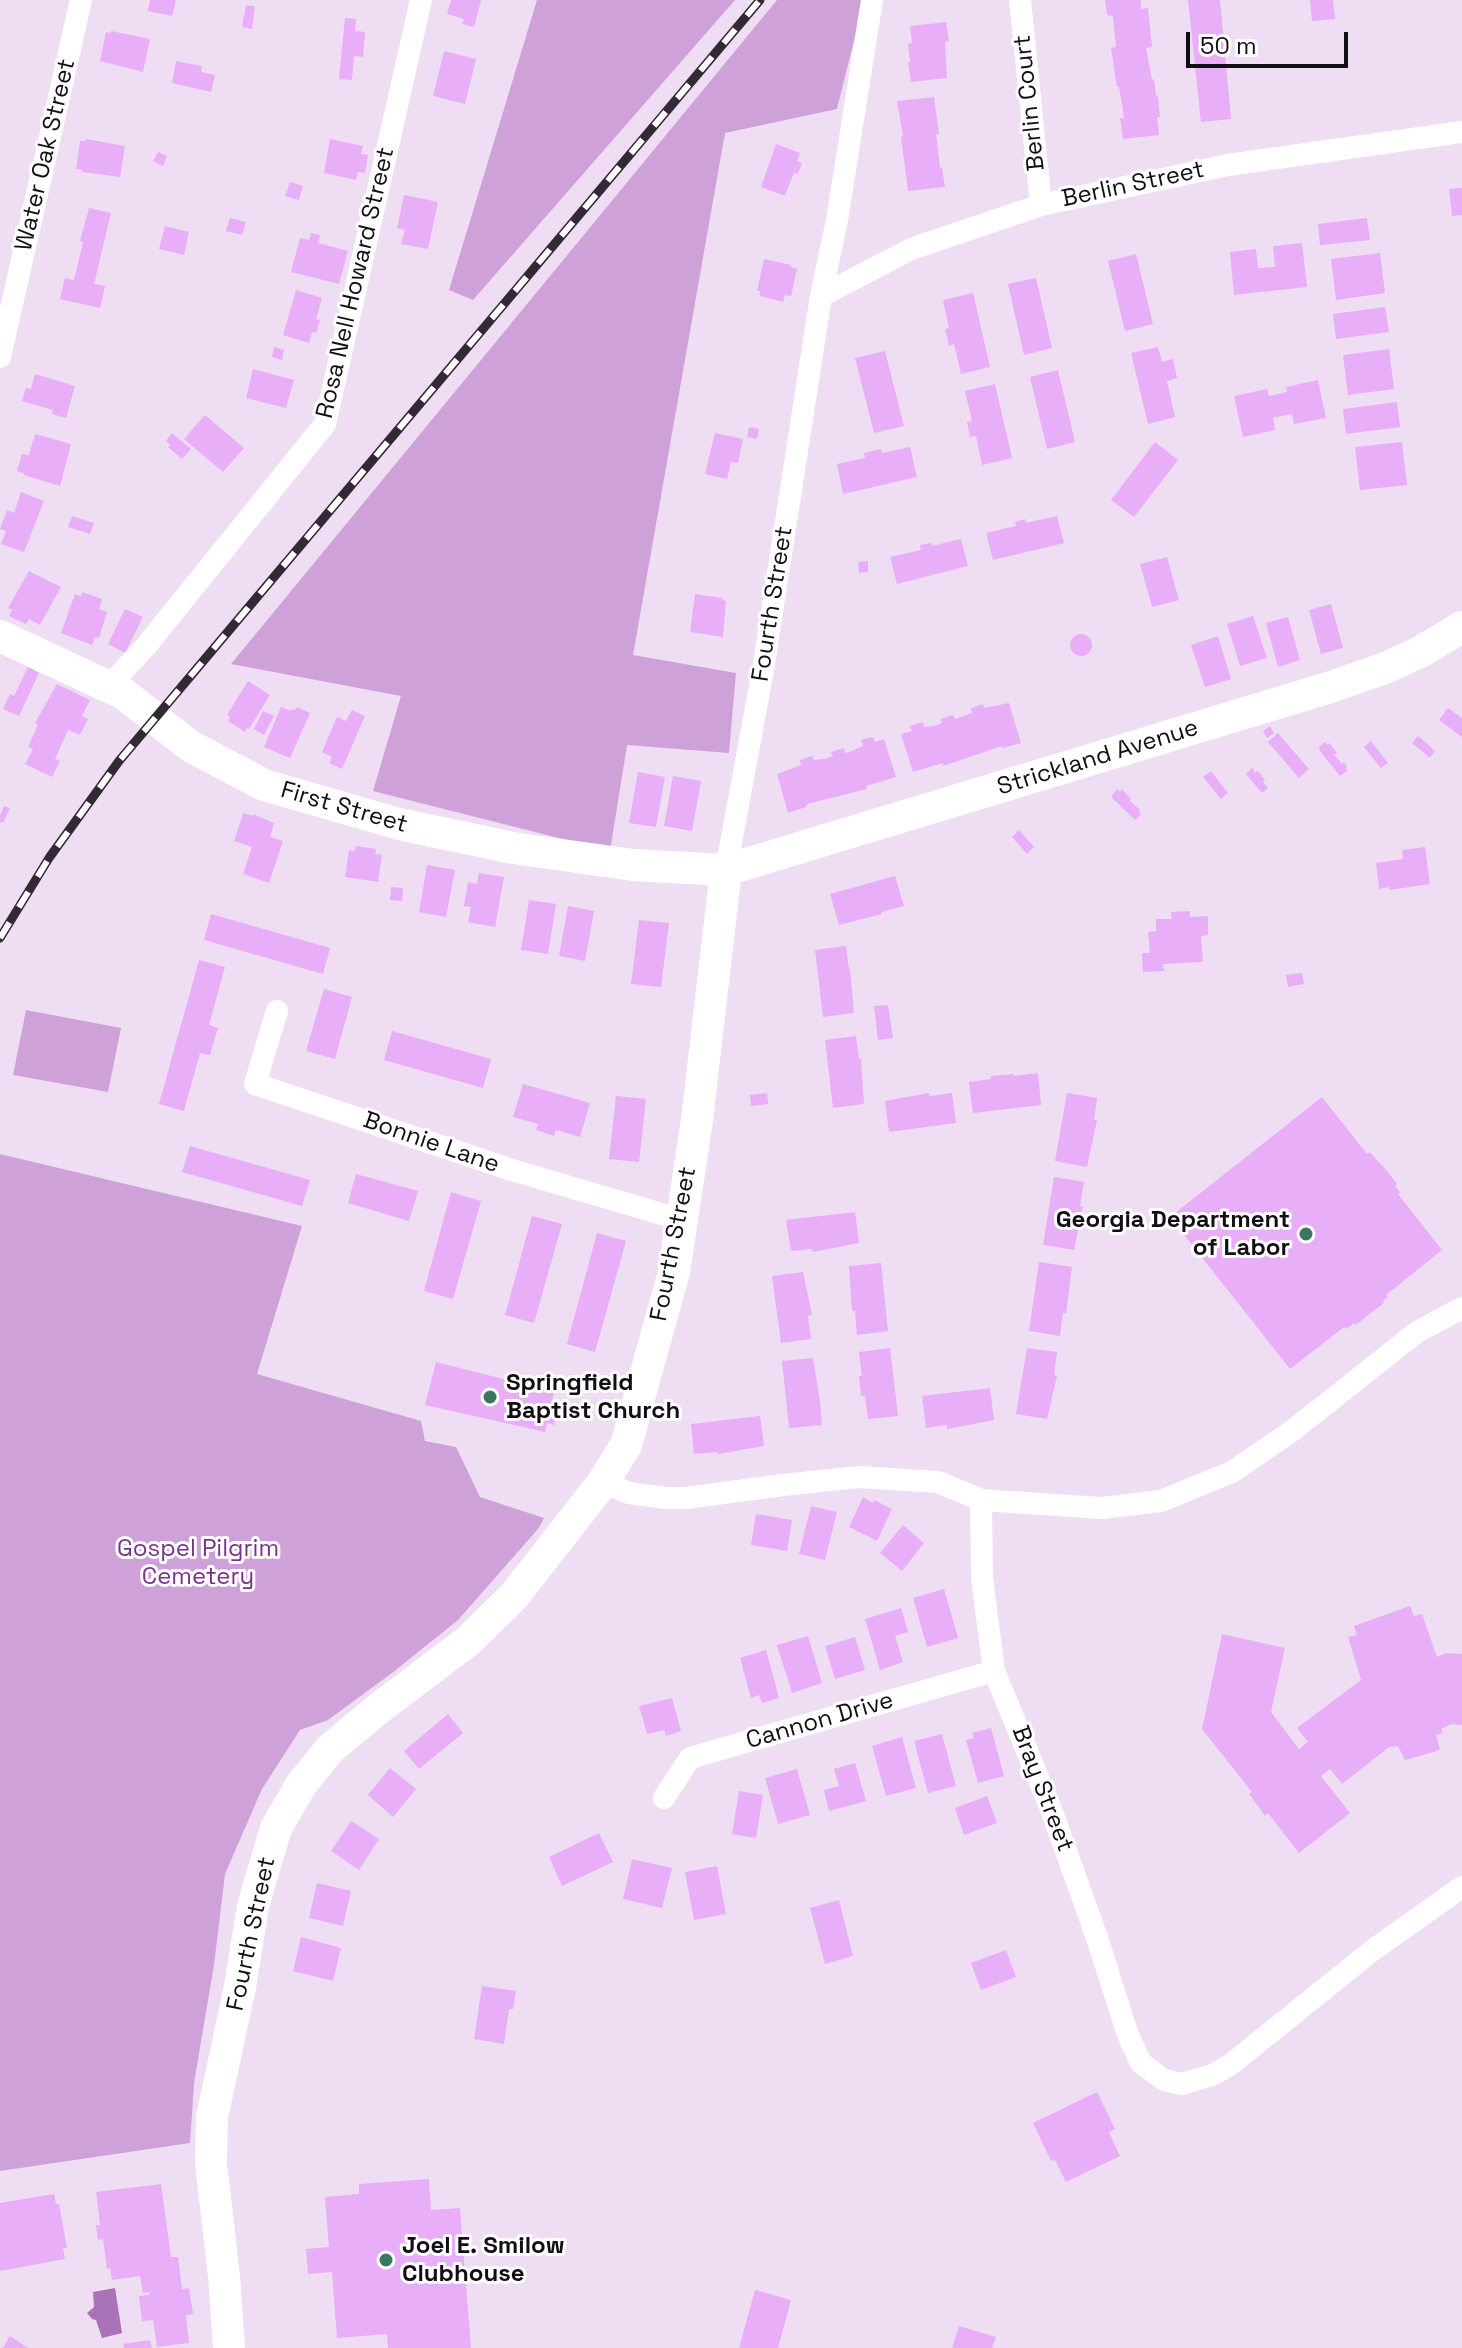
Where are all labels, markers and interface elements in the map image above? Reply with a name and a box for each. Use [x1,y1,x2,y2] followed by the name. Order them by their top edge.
[1190,16,1352,66] scale bar
[1200,30,1257,61] text: 50 m
[1009,33,1051,173] street label: Berlin Court
[10,56,82,254] street label: Water Oak Street
[311,145,401,421] street label: Rosa Nell Howard Street
[1059,156,1207,214] street label: Berlin Street
[747,524,799,684] street label: Fourth Street
[994,714,1202,802] street label: Strickland Avenue
[277,776,411,840] street label: First Street
[359,1106,503,1180] street label: Bonnie Lane
[645,1164,703,1324] street label: Fourth Street
[1056,1206,1290,1262] place label: Georgia Department of Labor
[1297,1225,1315,1243] marker: Georgia Department of Labor
[506,1369,680,1425] place label: Springfield Baptist Church
[481,1388,499,1406] marker: Springfield Baptist Church
[117,1535,279,1591] park label: Gospel Pilgrim Cemetery
[743,1686,897,1756] street label: Cannon Drive
[1005,1722,1079,1856] street label: Bray Street
[222,1854,282,2014] street label: Fourth Street
[402,2232,565,2288] place label: Joel E. Smilow Clubhouse
[377,2251,395,2269] marker: Joel E. Smilow Clubhouse

